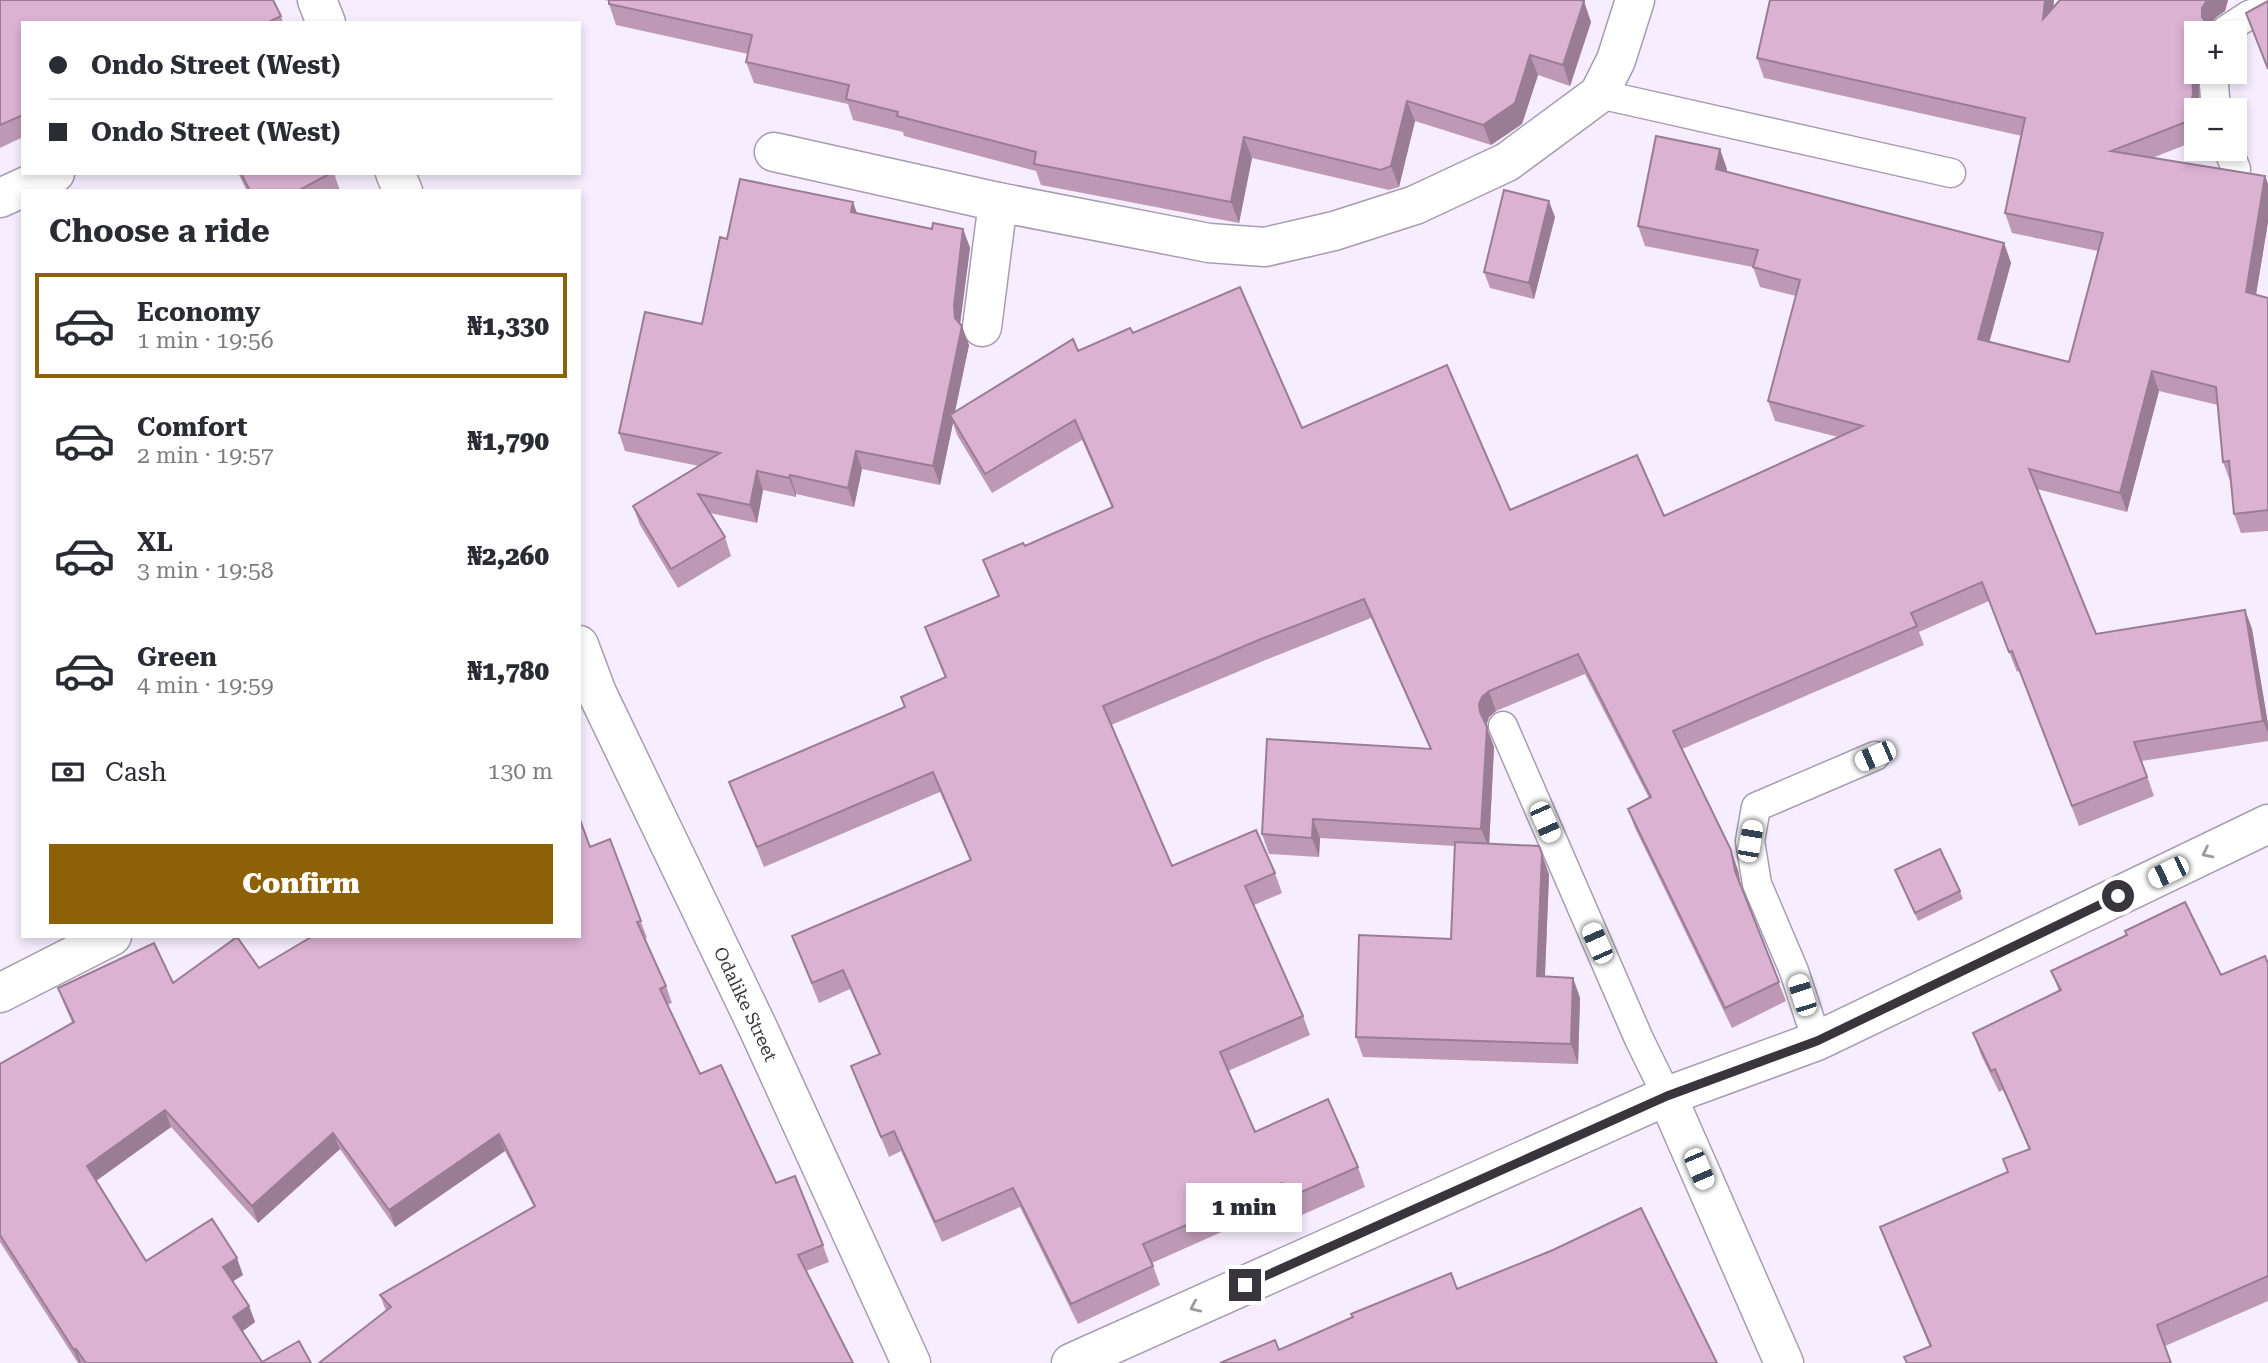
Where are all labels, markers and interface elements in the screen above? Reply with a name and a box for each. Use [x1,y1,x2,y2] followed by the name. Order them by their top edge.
[2184,21,2247,161] map controls
[2184,21,2247,84] button: +
[91,50,340,80] text: Ondo Street (West)
[2184,98,2247,161] button: −
[91,117,340,147] text: Ondo Street (West)
[49,212,270,250] text: Choose a ride
[53,294,116,357] icon: car
[137,297,260,327] text: Economy
[467,311,549,341] text: ₦1,330
[137,327,274,354] text: 1 min · 19:56
[53,409,116,472] icon: car
[137,412,247,442] text: Comfort
[467,426,549,456] text: ₦1,790
[137,442,274,469] text: 2 min · 19:57
[53,524,116,587] icon: car
[137,527,173,557] text: XL
[467,541,549,571] text: ₦2,260
[137,557,274,584] text: 3 min · 19:58
[53,639,116,702] icon: car
[137,642,217,672] text: Green
[467,656,549,686] text: ₦1,780
[137,672,274,699] text: 4 min · 19:59
[1852,738,1899,774] car
[49,753,87,791] icon: cash
[105,757,167,787] text: Cash
[488,758,553,785] text: 130 m
[1527,799,1564,845] car
[1737,818,1764,864] car
[49,844,553,924] button: Confirm
[2202,845,2214,859] one-way arrow
[2145,853,2192,891] car
[2102,880,2134,912] route start
[1579,920,1616,966] car
[710,943,782,1065] street label: Odalike Street
[1786,972,1819,1018] car
[1682,1146,1717,1192] car
[1187,1184,1303,1232] callout: 1 min
[1212,1194,1276,1221] text: 1 min
[1229,1269,1261,1301] route end
[1190,1299,1202,1313] one-way arrow

